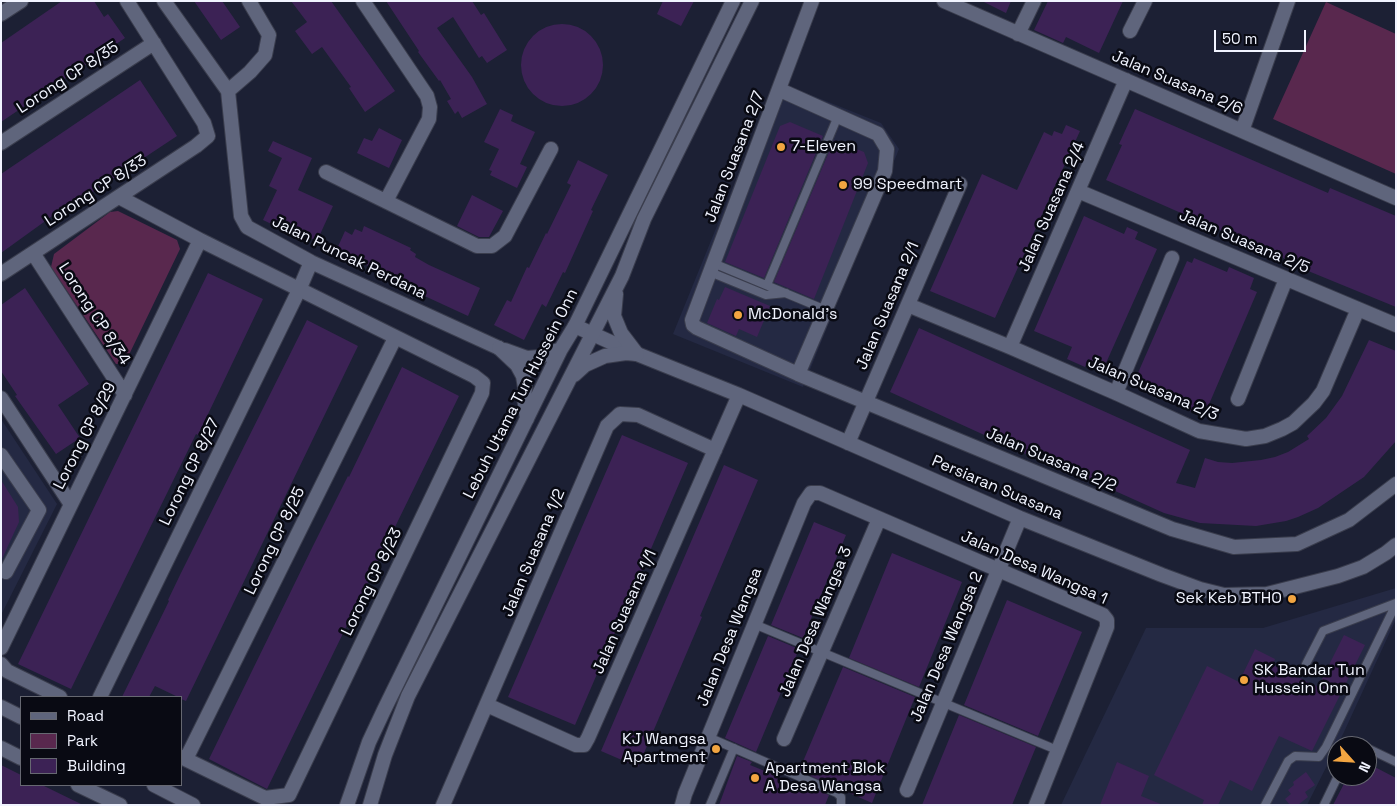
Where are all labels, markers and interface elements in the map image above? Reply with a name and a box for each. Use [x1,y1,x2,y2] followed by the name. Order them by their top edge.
[1217,20,1310,52] scale bar
[1222,29,1257,48] text: 50 m
[13,38,123,118] street label: Lorong CP 8/35
[1109,47,1245,119] street label: Jalan Suasana 2/6
[701,89,769,225] street label: Jalan Suasana 2/7
[791,137,856,157] place label: 7-Eleven
[1015,139,1089,275] street label: Jalan Suasana 2/4
[775,141,787,153] marker: 7-Eleven
[41,151,151,231] street label: Lorong CP 8/33
[853,175,962,195] place label: 99 Speedmart
[837,179,849,191] marker: 99 Speedmart
[1176,206,1312,278] street label: Jalan Suasana 2/5
[269,212,429,304] street label: Jalan Puncak Perdana
[852,239,924,373] street label: Jalan Suasana 2/1
[54,259,134,369] street label: Lorong CP 8/34
[460,286,582,502] street label: Lebuh Utama Tun Hussein Onn
[748,305,838,325] place label: McDonald's
[732,309,744,321] marker: McDonald's
[1085,353,1221,425] street label: Jalan Suasana 2/3
[50,379,120,493] street label: Lorong CP 8/29
[156,415,224,529] street label: Lorong CP 8/27
[983,424,1119,496] street label: Jalan Suasana 2/2
[929,452,1065,524] street label: Persiaran Suasana
[241,484,309,598] street label: Lorong CP 8/25
[498,486,570,620] street label: Jalan Suasana 1/2
[338,525,406,639] street label: Lorong CP 8/23
[958,527,1110,609] street label: Jalan Desa Wangsa 1
[776,544,856,700] street label: Jalan Desa Wangsa 3
[589,547,661,677] street label: Jalan Suasana 1/1
[693,565,767,709] street label: Jalan Desa Wangsa
[907,569,987,725] street label: Jalan Desa Wangsa 2
[1176,589,1282,609] place label: Sek Keb BTHO
[1286,593,1298,605] marker: Sek Keb BTHO
[1254,661,1365,699] place label: SK Bandar Tun Hussein Onn
[1238,674,1250,686] marker: SK Bandar Tun Hussein Onn
[20,696,182,786] legend
[67,706,104,725] text: Road
[622,730,706,768] place label: KJ Wangsa Apartment
[67,731,98,750] text: Park
[1327,736,1377,786] north arrow
[710,743,722,755] marker: KJ Wangsa Apartment
[67,756,126,775] text: Building
[765,759,885,797] place label: Apartment Blok A Desa Wangsa
[1354,759,1375,775] text: N
[749,772,761,784] marker: Apartment Blok A Desa Wangsa

